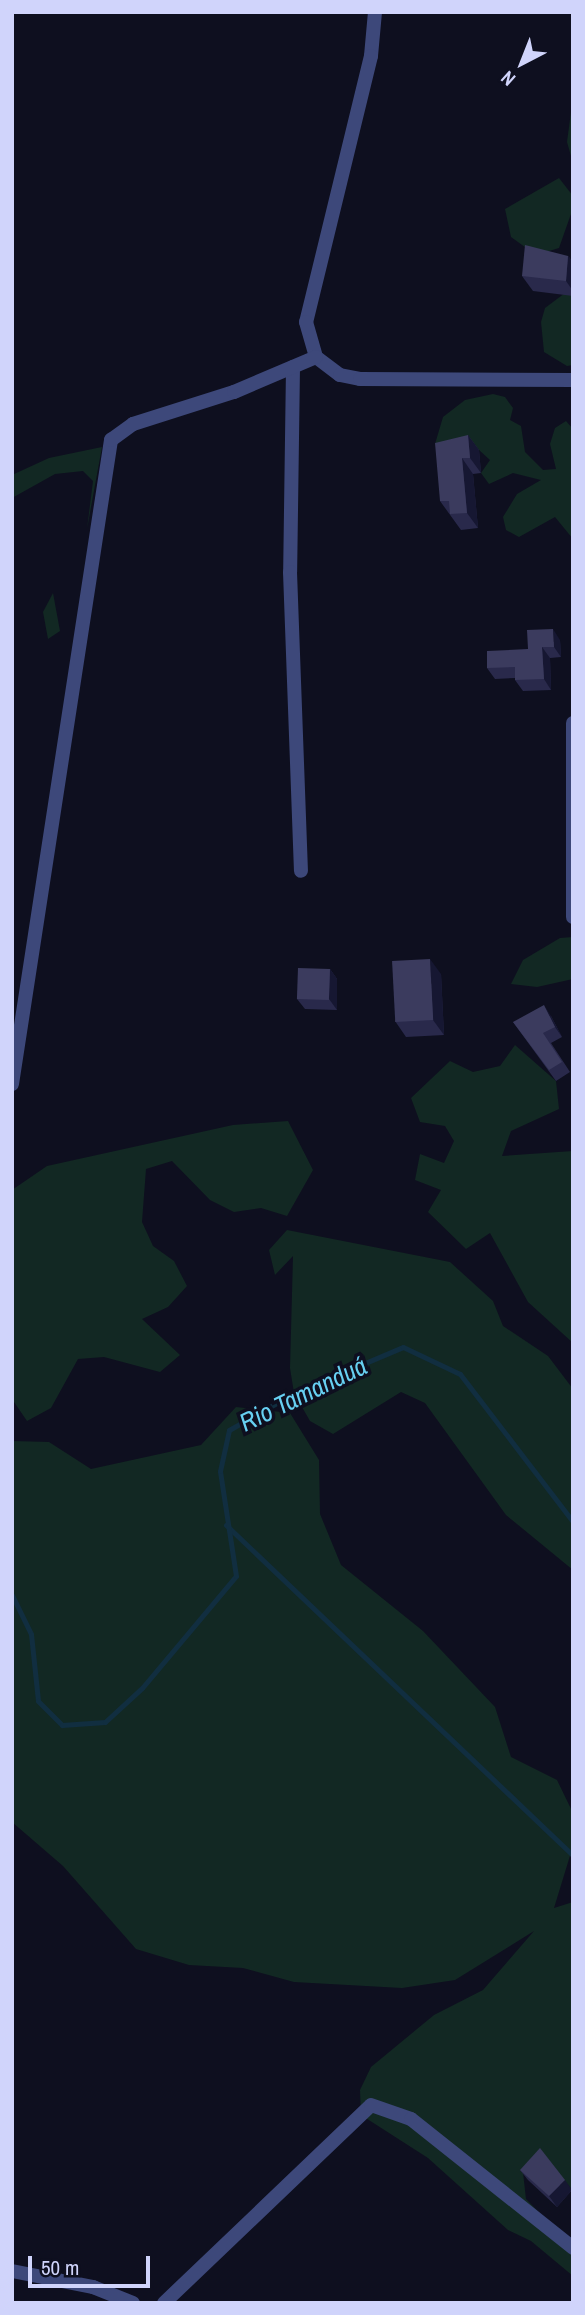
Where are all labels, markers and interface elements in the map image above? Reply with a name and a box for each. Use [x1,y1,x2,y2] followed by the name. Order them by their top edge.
[487,28,557,98] north arrow
[495,65,521,92] text: N
[234,1350,372,1438] water label: Rio Tamanduá
[32,2242,154,2286] scale bar
[41,2253,79,2282] text: 50 m

